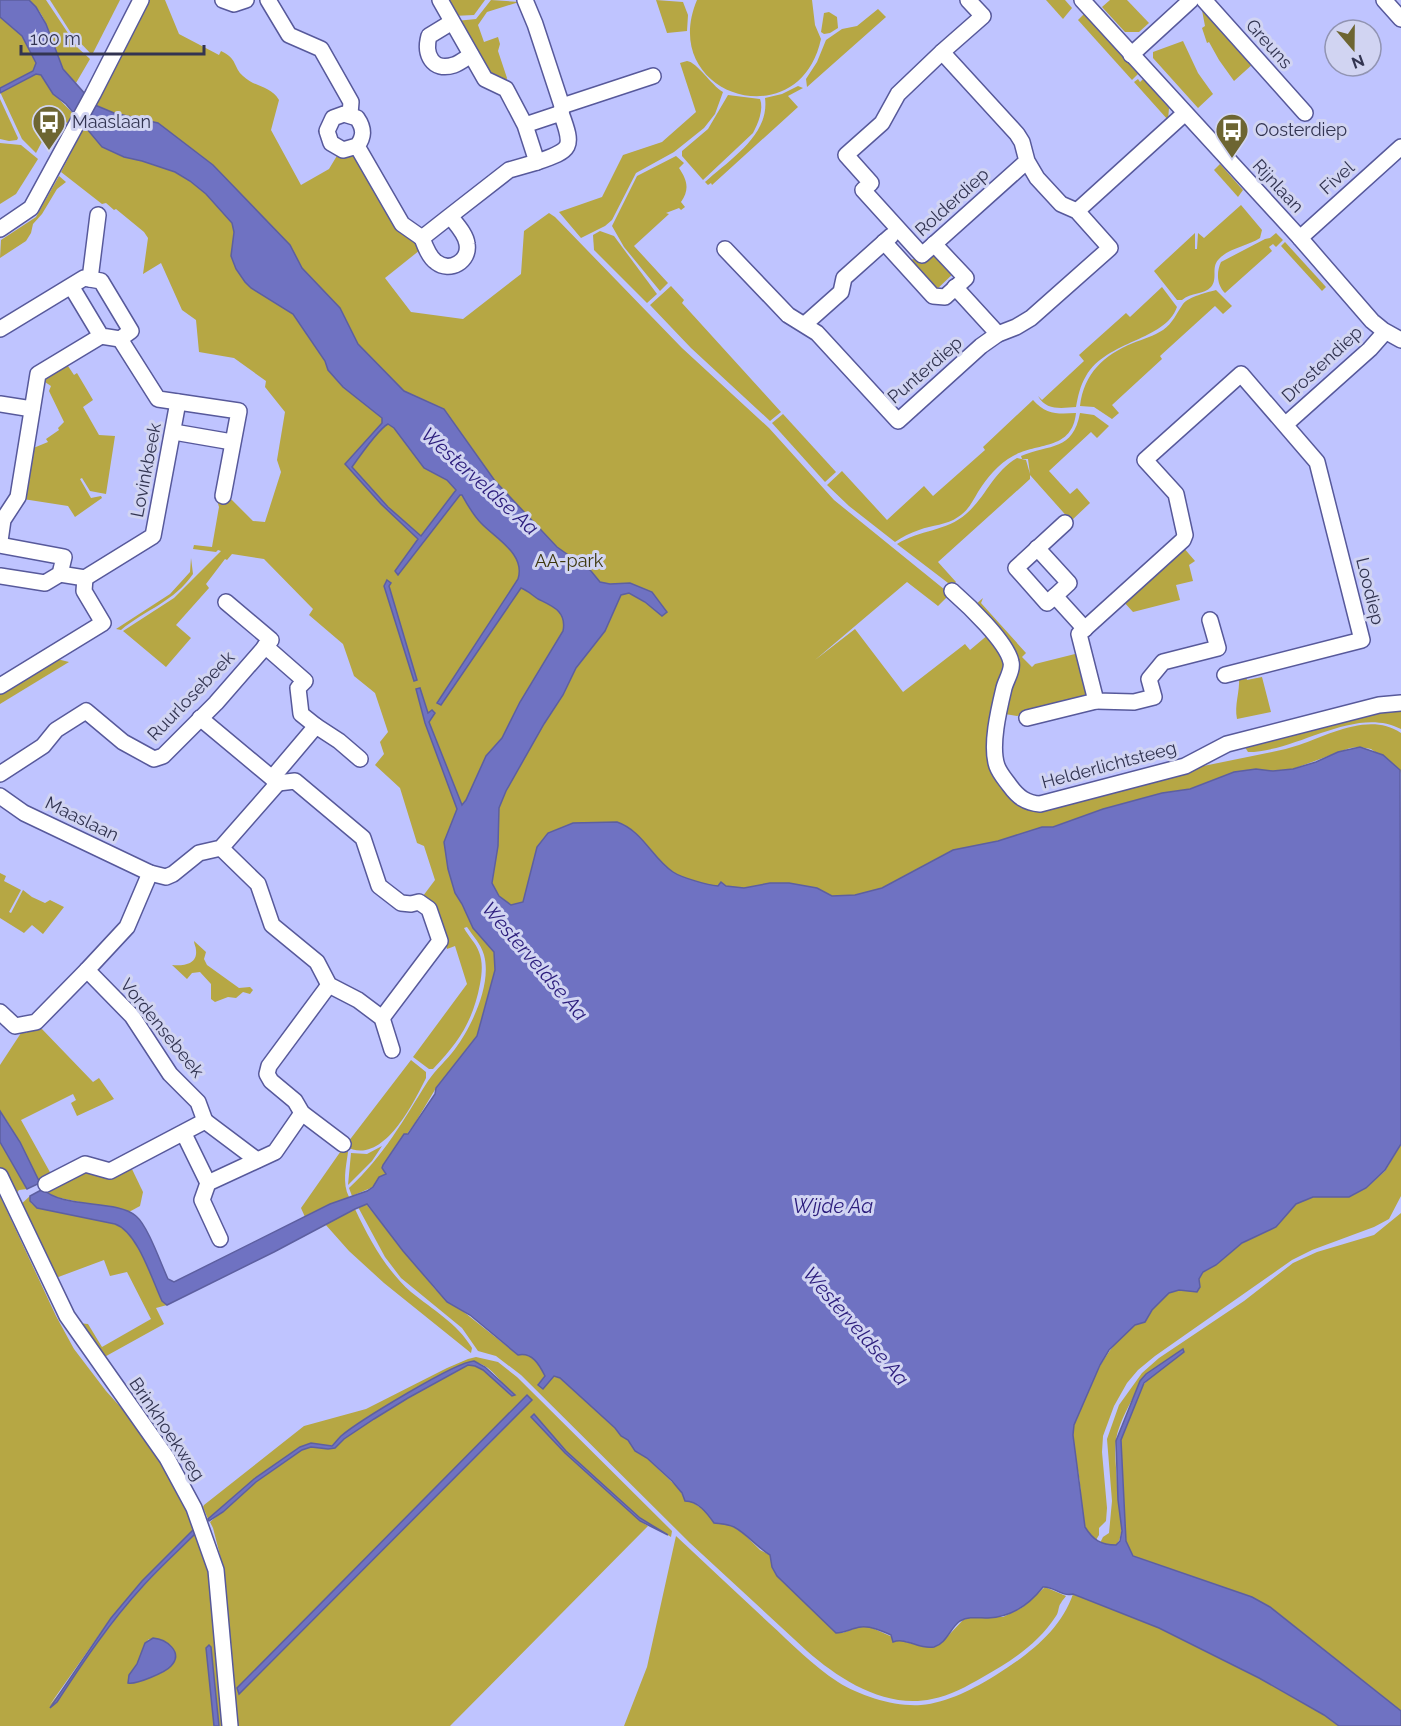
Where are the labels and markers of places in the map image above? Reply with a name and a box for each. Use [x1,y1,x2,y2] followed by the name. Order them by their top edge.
[31,104,67,151] bus stop icon: Maaslaan
[72,111,151,132] place label: Maaslaan
[1214,112,1250,159] bus stop icon: Oosterdiep
[1255,119,1347,140] place label: Oosterdiep

